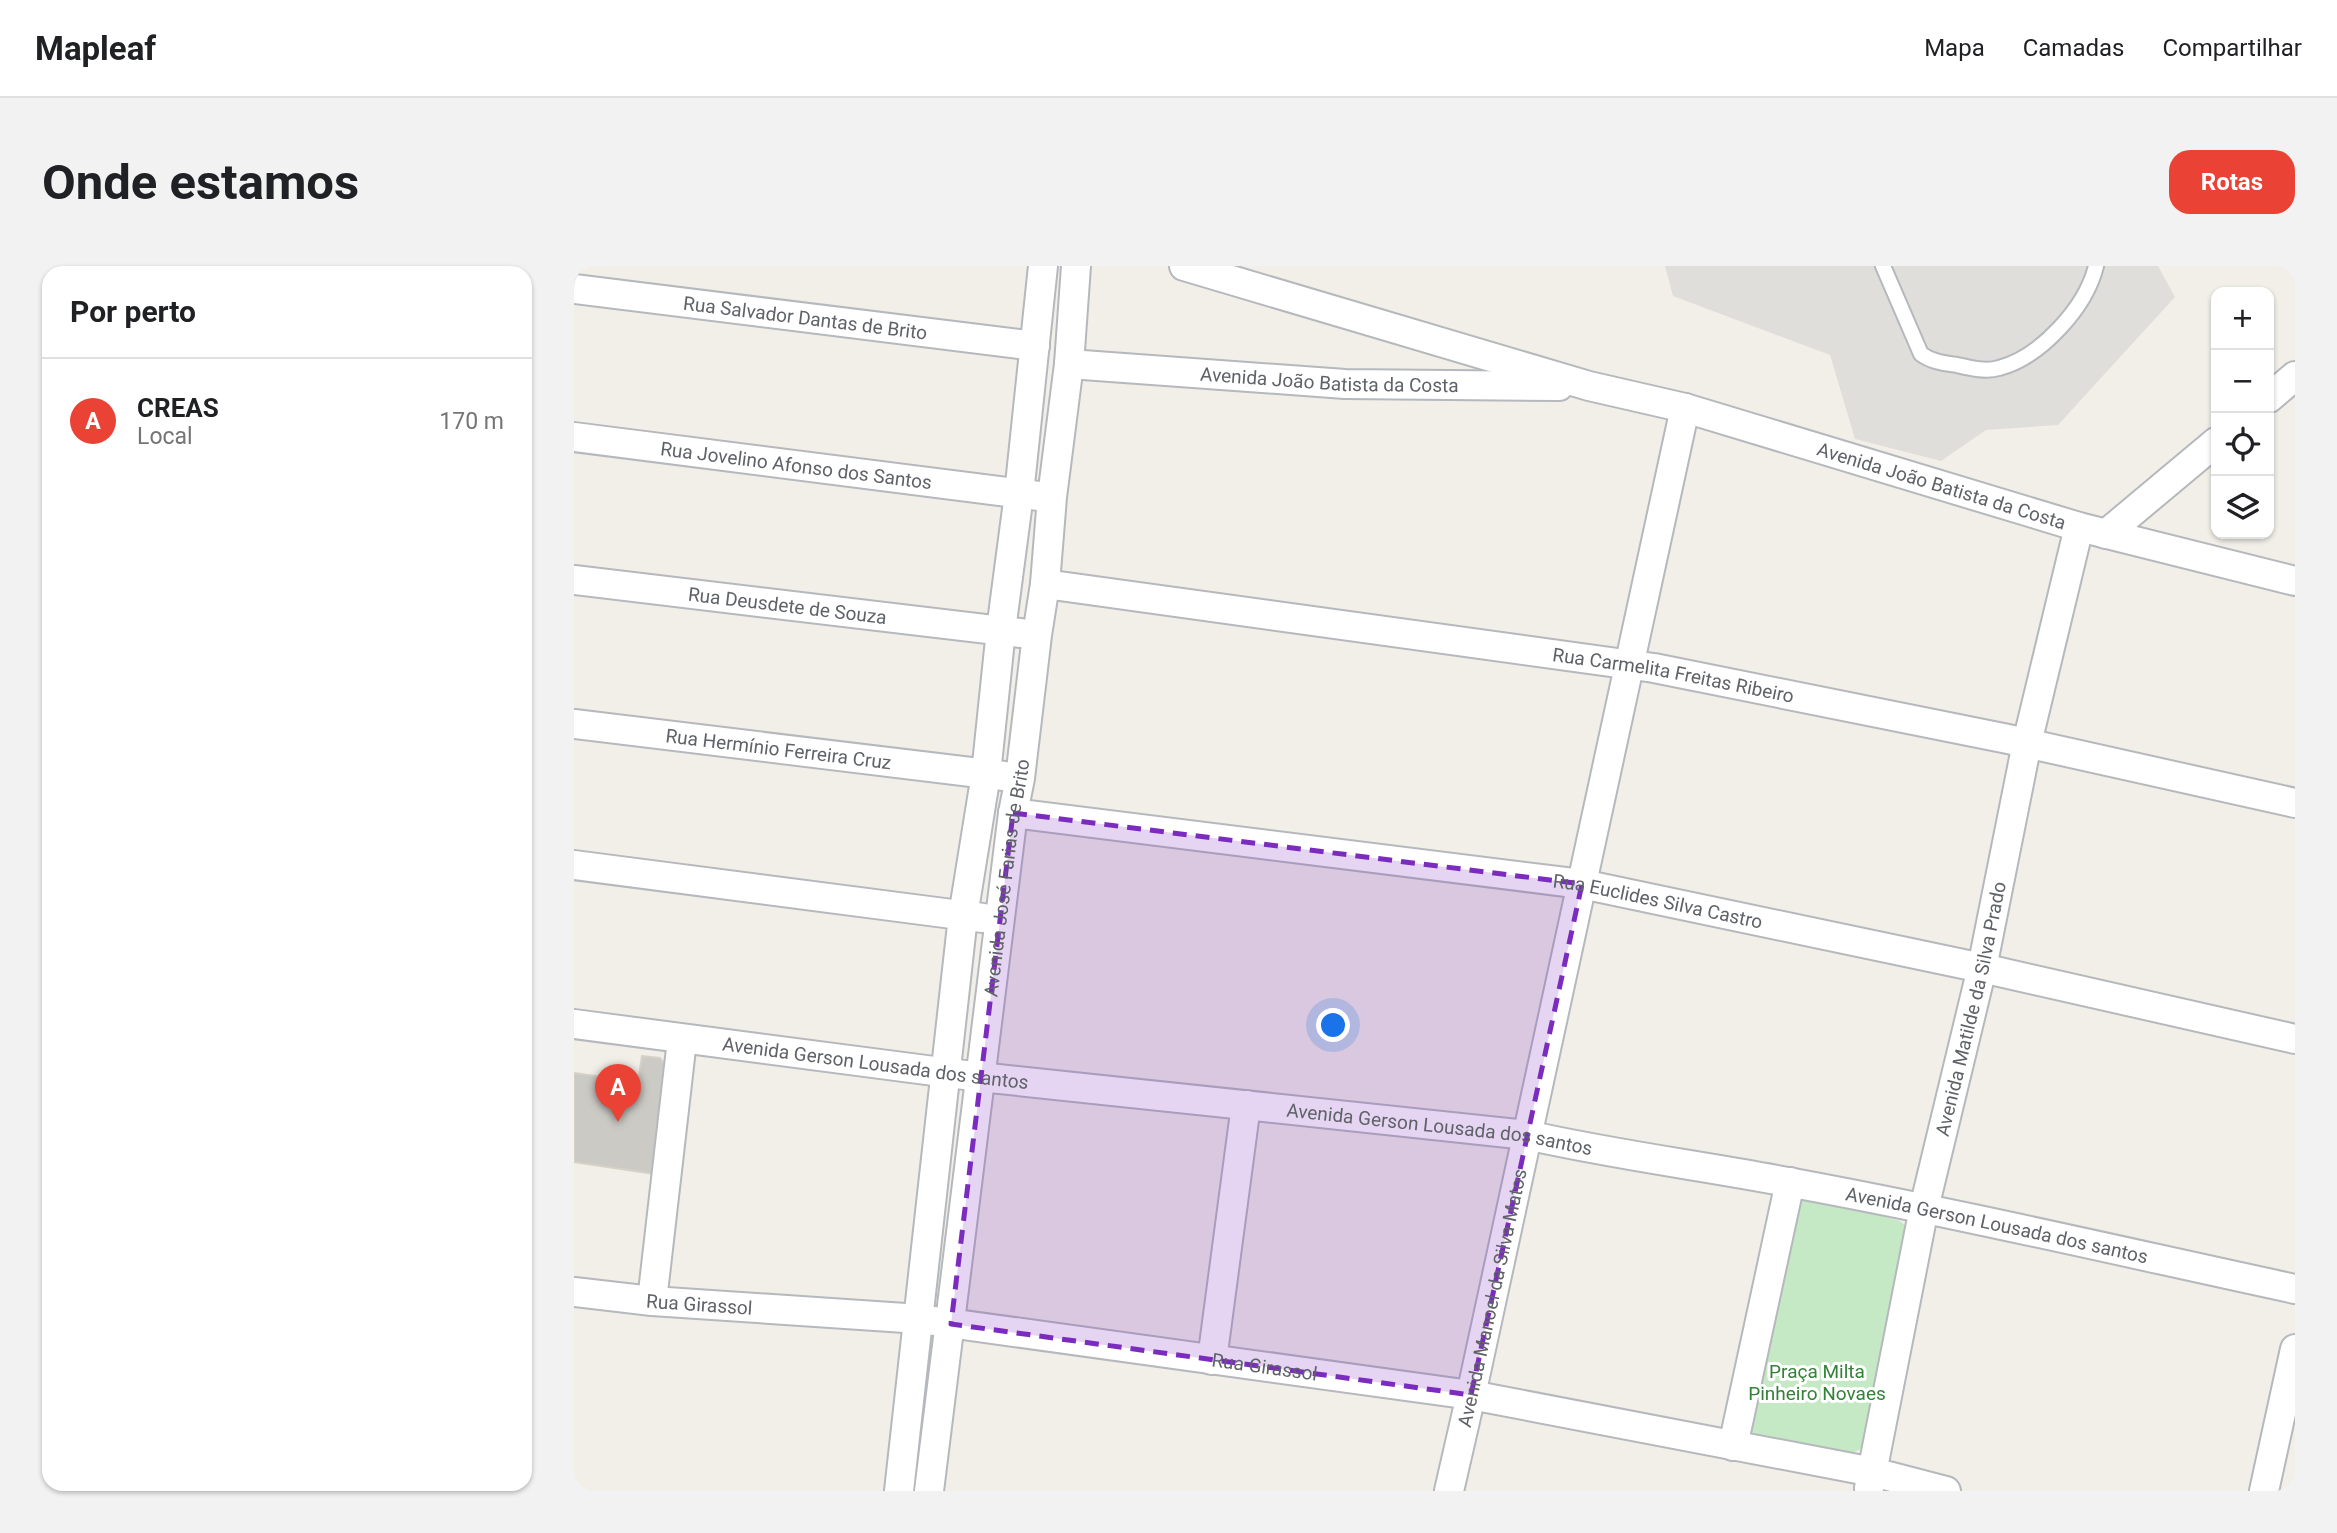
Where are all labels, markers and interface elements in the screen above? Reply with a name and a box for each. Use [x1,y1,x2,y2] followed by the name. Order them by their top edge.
[35,29,156,68] text: Mapleaf
[1924,34,1985,62] text: Mapa
[2023,34,2124,62] text: Camadas
[2162,34,2302,62] text: Compartilhar
[2169,150,2295,214] button: Rotas
[42,154,359,211] text: Onde estamos
[2211,287,2274,539] map controls
[2211,287,2274,350] button: +
[682,292,928,345] street label: Rua Salvador Dantas de Brito
[70,294,196,329] text: Por perto
[2211,350,2274,413] button: −
[1199,363,1459,397] street label: Avenida João Batista da Costa
[137,393,219,423] text: CREAS
[85,408,101,435] text: A
[439,408,504,435] text: 170 m
[2211,413,2274,476] button: locate
[137,423,193,450] text: Local
[659,437,933,494] street label: Rua Jovelino Afonso dos Santos
[1814,438,2069,534] street label: Avenida João Batista da Costa
[2211,476,2274,539] button: layers
[687,583,888,629] street label: Rua Deusdete de Souza
[1551,643,1796,708] street label: Rua Carmelita Freitas Ribeiro
[664,724,893,774] street label: Rua Hermínio Ferreira Cruz
[979,758,1034,998] street label: Avenida José Farias de Brito
[1552,869,1765,934] street label: Rua Euclides Silva Castro
[1931,880,2011,1138] street label: Avenida Matilde da Silva Prado
[1316,1008,1350,1042] your location
[721,1032,1030,1094] street label: Avenida Gerson Lousada dos santos
[595,1064,641,1122] pin: A
[1285,1099,1594,1160] street label: Avenida Gerson Lousada dos santos
[1453,1167,1532,1429] street label: Avenida Manoel da Silva Matos
[1844,1182,2150,1268] street label: Avenida Gerson Lousada dos santos
[646,1290,753,1320] street label: Rua Girassol
[1210,1348,1319,1386] street label: Rua Girassol
[1748,1360,1886,1405] park label: Praça Milta Pinheiro Novaes

